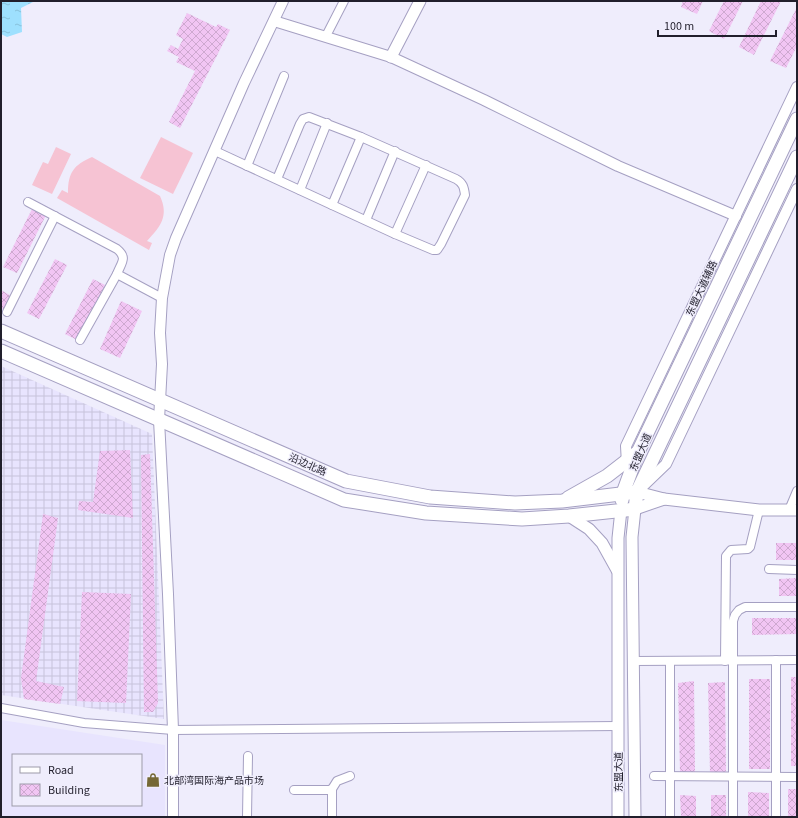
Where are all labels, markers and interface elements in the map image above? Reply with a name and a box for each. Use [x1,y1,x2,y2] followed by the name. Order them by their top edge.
[658,12,776,38] scale bar
[664,18,694,35] text: 100 m
[683,258,721,319] street label: 东盟大道辅路
[627,431,655,474] street label: 东盟大道
[286,450,329,479] street label: 沿边北路
[612,752,626,792] street label: 东盟大道
[12,754,142,806] legend
[48,762,74,779] text: Road
[145,772,161,788] shop icon: 北部湾国际海产品市场
[164,774,264,788] place label: 北部湾国际海产品市场
[48,782,90,799] text: Building

